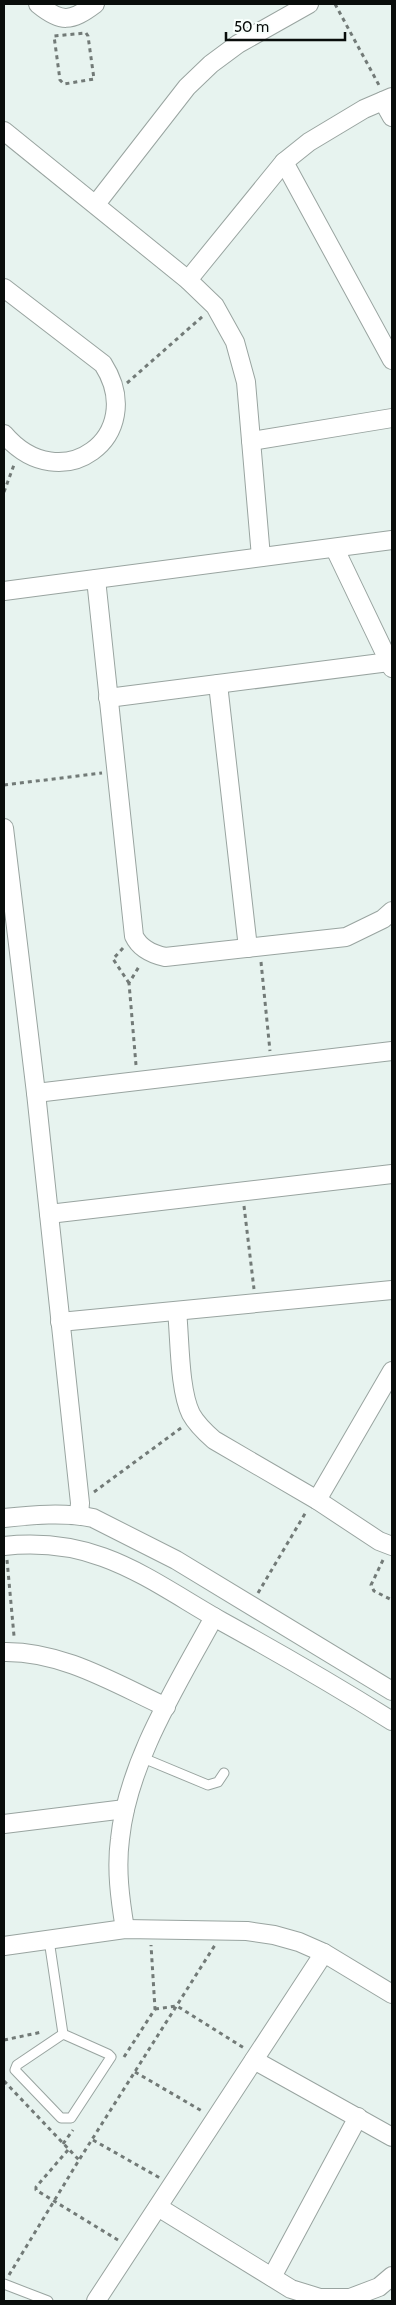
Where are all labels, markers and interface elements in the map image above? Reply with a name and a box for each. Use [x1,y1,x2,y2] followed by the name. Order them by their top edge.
[226,10,345,42] scale bar
[234,18,269,36] text: 50 m

